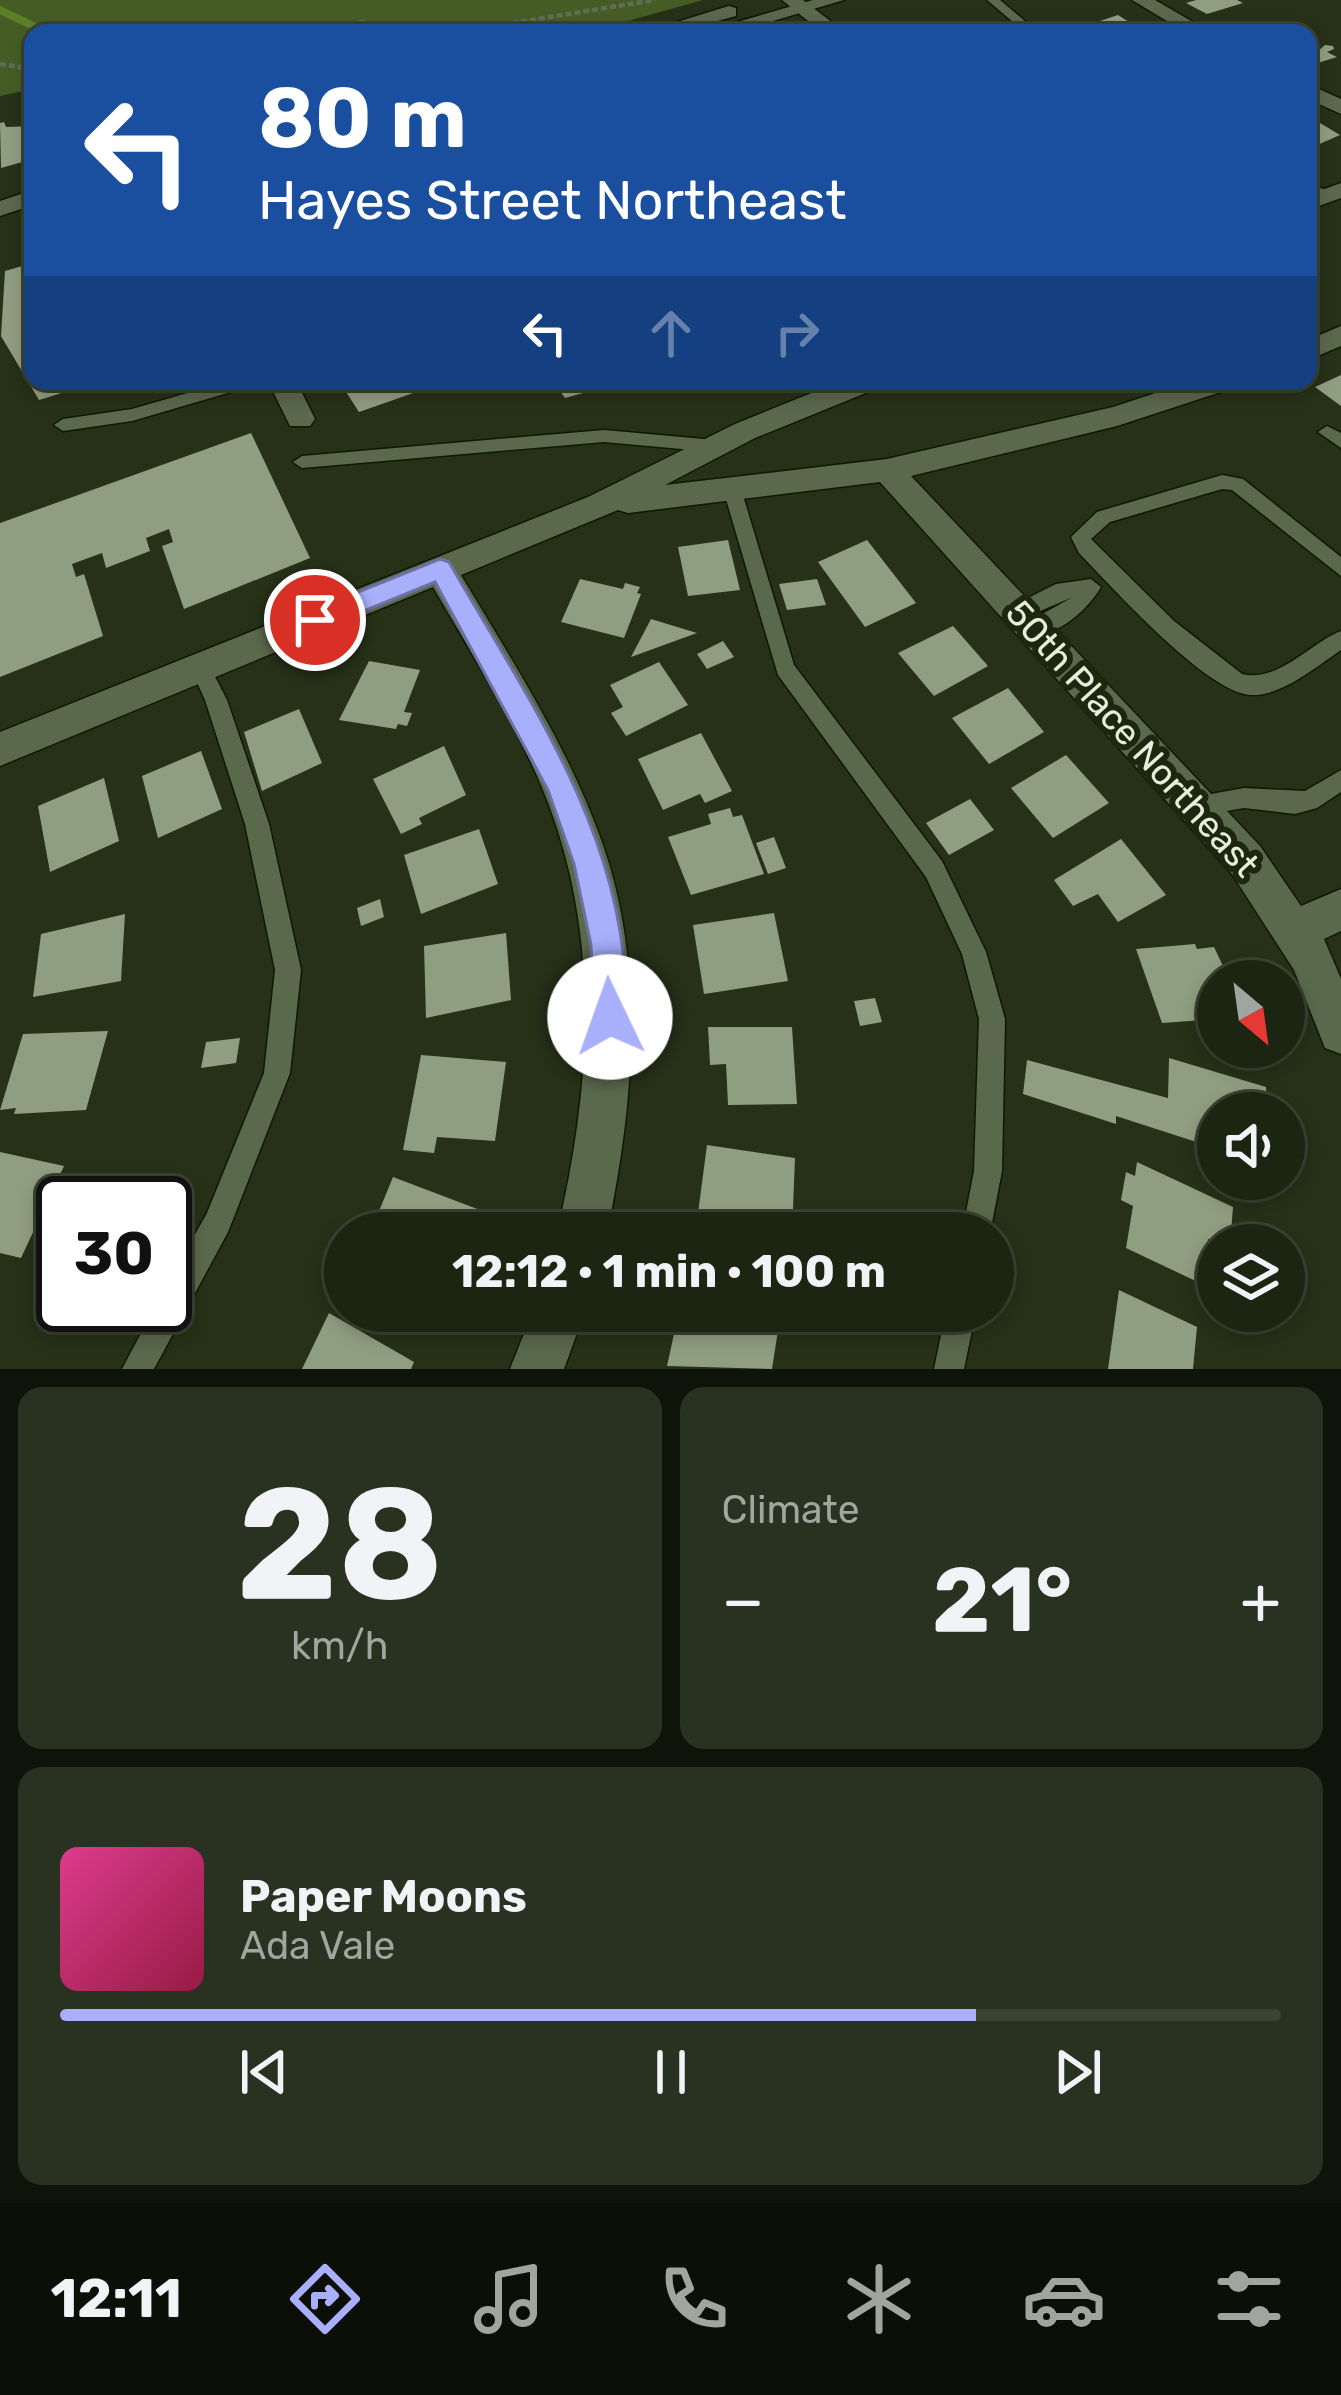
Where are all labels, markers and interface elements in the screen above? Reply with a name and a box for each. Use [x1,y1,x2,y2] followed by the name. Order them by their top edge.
[258,68,467,168] text: 80 m
[60,72,216,228] icon: left
[258,169,847,233] text: Hayes Street Northeast
[512,300,578,366] icon: left
[638,300,704,366] icon: ahead
[764,300,830,366] icon: right
[264,569,366,671] pin
[282,587,348,653] icon: arrive
[997,591,1268,886] street label: 50th Place Northeast
[547,954,673,1080] position arrow
[1197,960,1305,1068] north arrow
[1197,960,1305,1332] map controls
[1197,1092,1305,1200] button: sound
[36,1176,192,1332] speed limit sign: 30
[1197,1224,1305,1332] button: layers
[452,1245,886,1298] text: 12:12 · 1 min · 100 m
[236,1452,443,1637] text: 28
[722,1487,860,1533] text: Climate
[932,1547,1072,1654] text: 21°
[722,1561,764,1640] text: −
[1240,1561,1281,1640] text: +
[291,1623,388,1669] text: km/h
[240,1870,527,1923] text: Paper Moons
[240,1923,395,1969] text: Ada Vale
[231,2039,297,2105] icon: previous
[638,2039,704,2105] icon: pause
[1045,2039,1111,2105] icon: next
[283,2257,367,2341] icon: directions
[467,2257,551,2341] icon: music
[652,2257,736,2341] icon: phone
[837,2257,921,2341] icon: climate
[1022,2257,1106,2341] icon: car
[1207,2257,1291,2341] icon: filters
[50,2267,182,2331] text: 12:11

